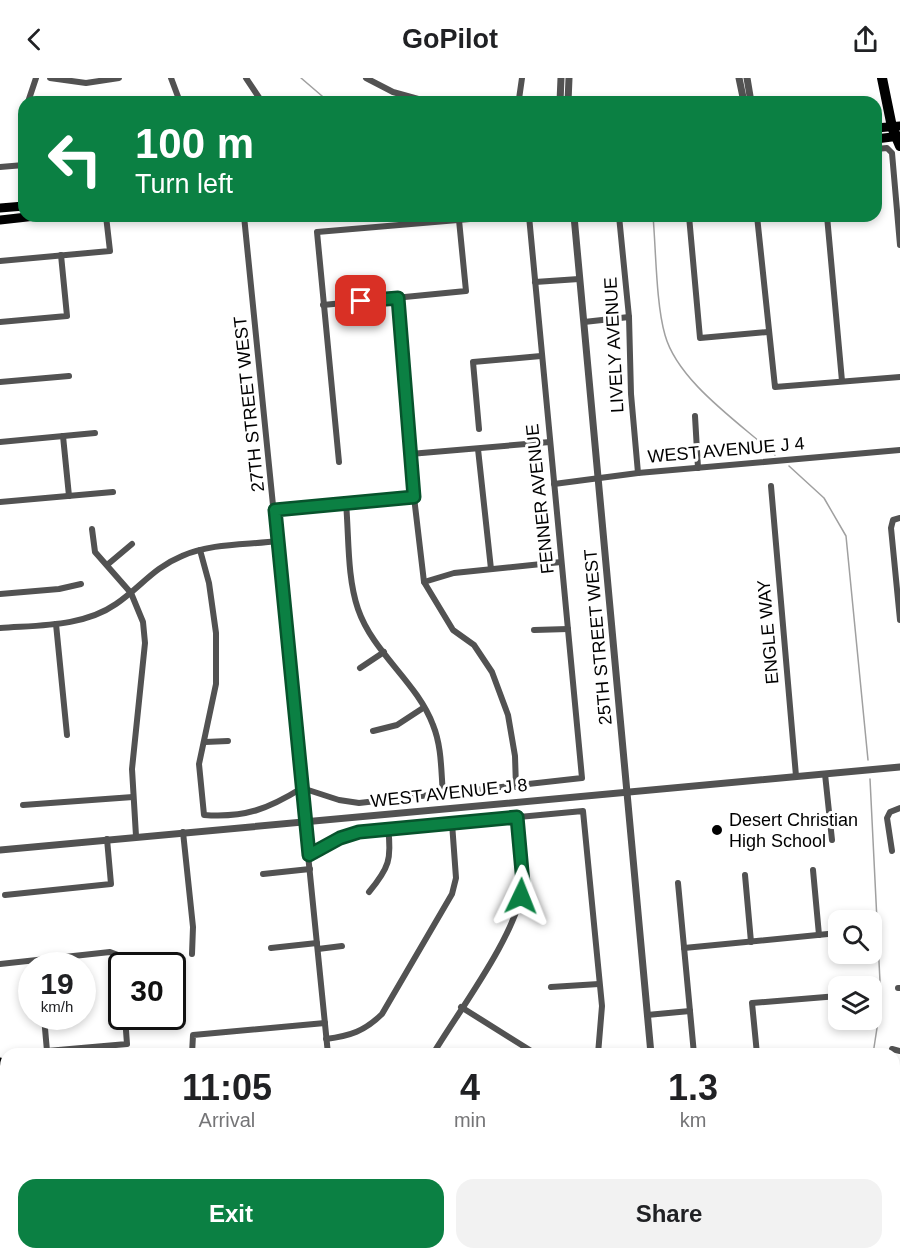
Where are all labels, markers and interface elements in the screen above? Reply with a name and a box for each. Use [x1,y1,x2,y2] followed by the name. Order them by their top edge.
[18,23,51,56] icon: back
[849,23,882,56] icon: share
[402,24,498,54] text: GoPilot
[36,120,114,198] icon: left
[135,120,254,167] text: 100 m
[135,169,233,199] text: Turn left
[335,275,386,326] pin
[600,277,628,413] street label: LIVELY AVENUE
[344,284,377,317] icon: arrive
[230,315,268,493] street label: 27TH STREET WEST
[522,423,558,575] street label: FENNER AVENUE
[647,433,805,467] street label: WEST AVENUE J 4
[580,548,616,726] street label: 25TH STREET WEST
[753,579,783,685] street label: ENGLE WAY
[370,775,528,811] street label: WEST AVENUE J 8
[729,810,858,851] place label: Desert Christian High School
[710,823,724,837] marker: Desert Christian High School
[489,864,553,928] position arrow
[828,910,882,1030] map controls
[828,910,882,964] button: search
[108,952,186,1030] speed limit sign: 30
[40,967,74,1000] text: 19
[828,976,882,1030] button: layers
[41,998,73,1015] text: km/h
[182,1067,272,1108] text: 11:05
[460,1067,480,1108] text: 4
[668,1067,718,1108] text: 1.3
[199,1109,255,1131] text: Arrival
[454,1109,486,1131] text: min
[680,1109,706,1131] text: km
[18,1179,444,1248] button: Exit
[456,1179,882,1248] button: Share

